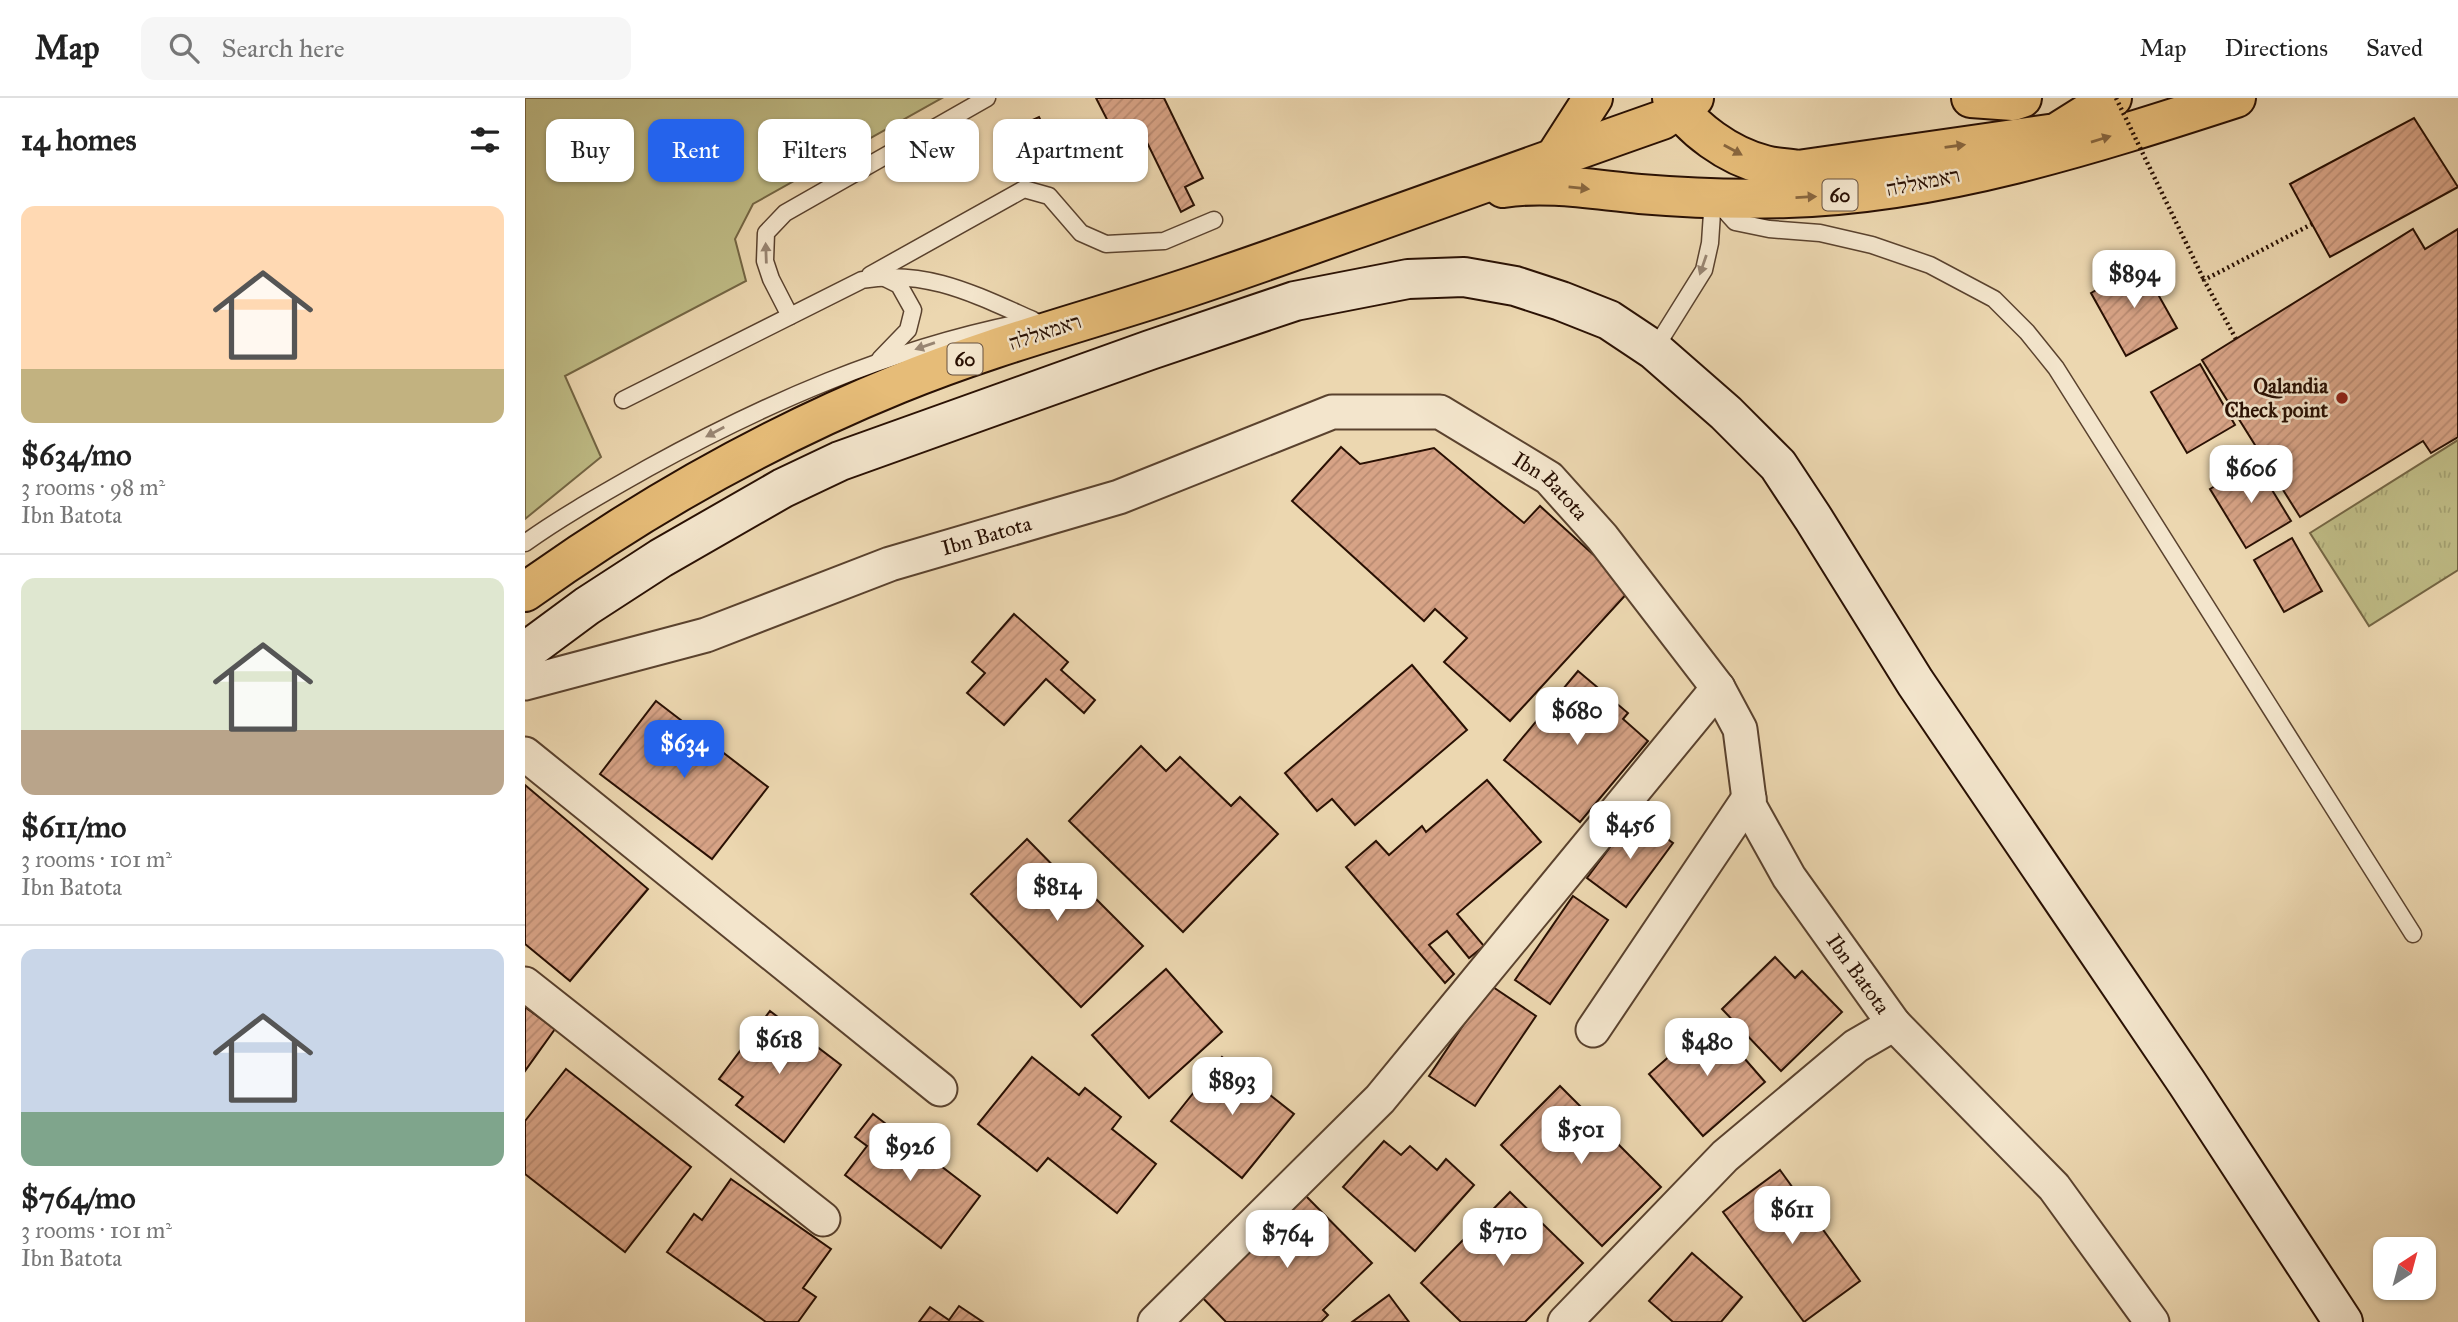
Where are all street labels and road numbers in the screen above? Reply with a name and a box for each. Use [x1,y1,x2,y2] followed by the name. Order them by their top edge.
[1884,162,1962,202] street label: ראמאללה
[1823,180,1857,211] road number: 60
[1005,308,1085,356] street label: ראמאללה
[947,344,983,374] road number: 60
[1508,446,1594,526] street label: Ibn Batota
[939,510,1035,561] street label: Ibn Batota
[1821,929,1896,1019] street label: Ibn Batota

